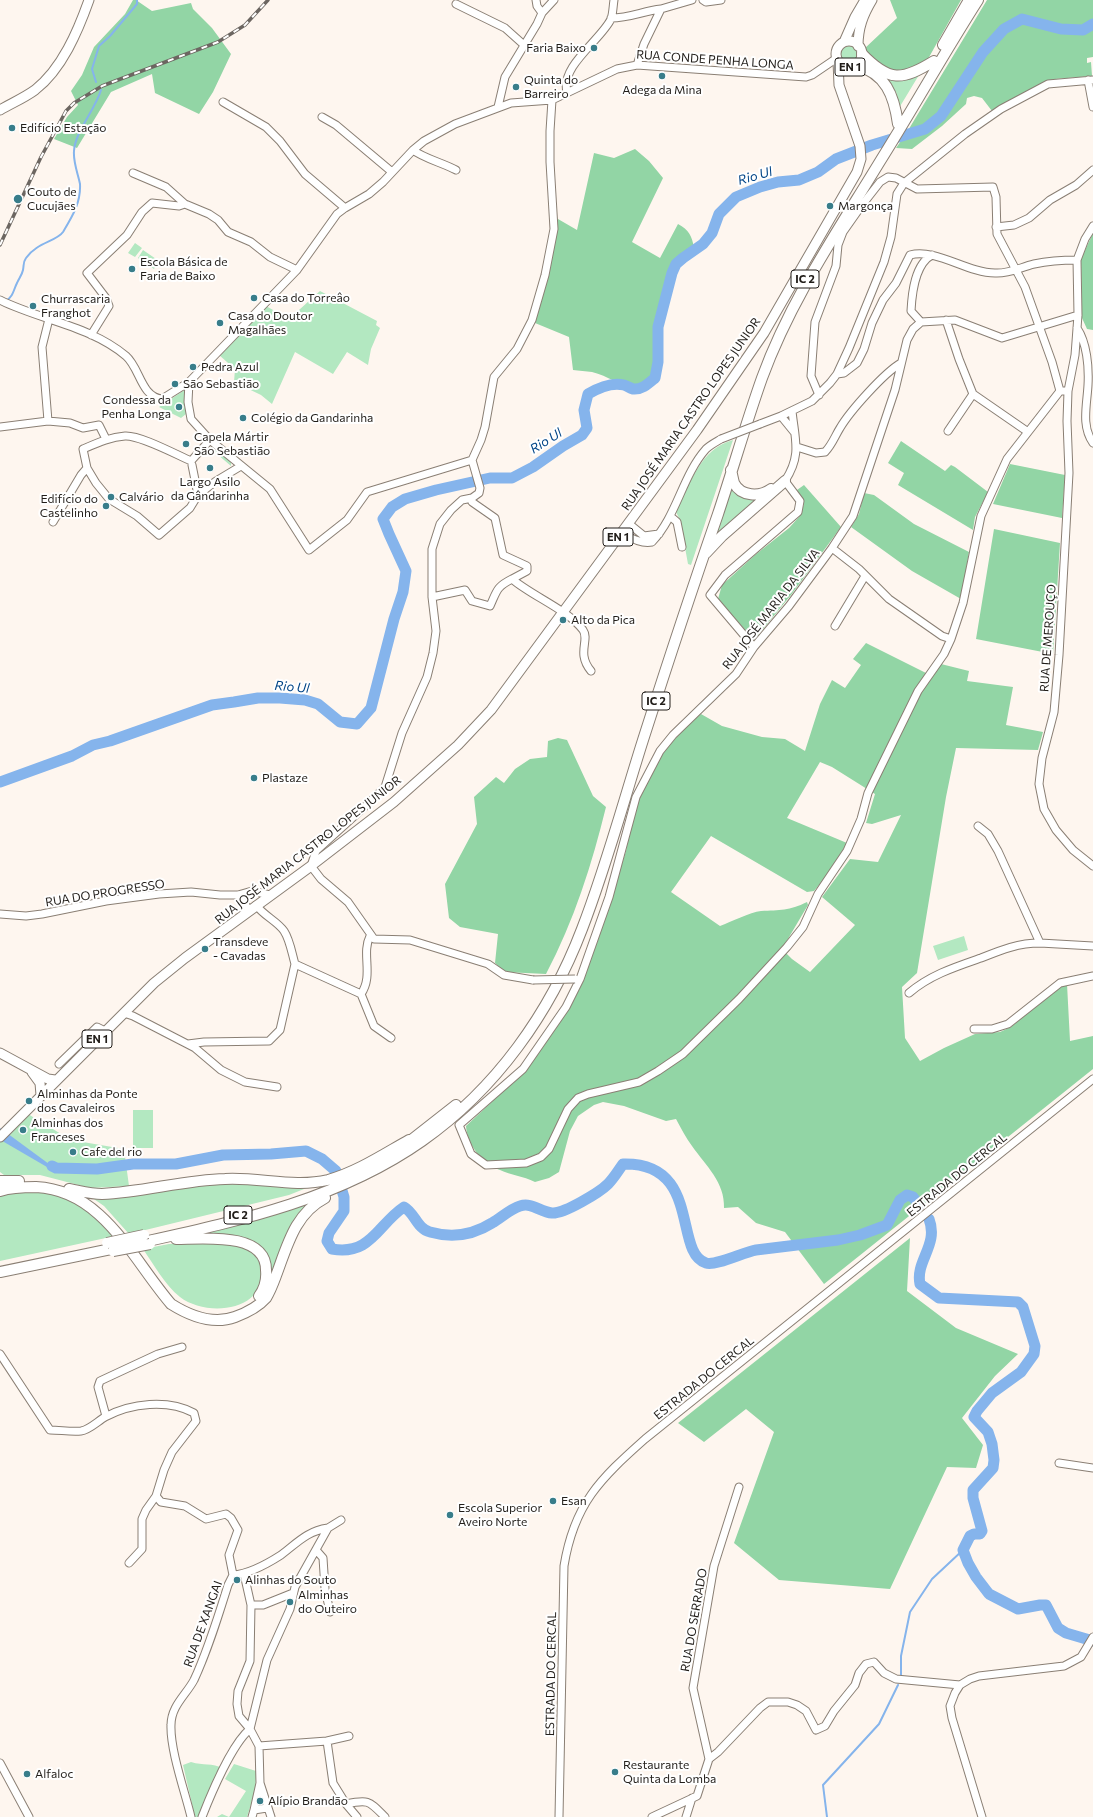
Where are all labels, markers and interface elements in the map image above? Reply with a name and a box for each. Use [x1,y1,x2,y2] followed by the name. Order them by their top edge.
[526,41,586,55] place label: Faria Baixo
[589,43,599,53] marker: Faria Baixo
[636,47,794,73] street label: RUA CONDE PENHA LONGA
[835,58,865,76] road number: EN 1
[657,71,667,81] marker: Adega da Mina
[524,73,578,101] place label: Quinta do Barreiro
[511,82,521,92] marker: Quinta do Barreiro
[622,83,702,97] place label: Adega da Mina
[20,121,106,135] place label: Edifício Estação
[7,123,17,133] marker: Edifício Estação
[736,164,774,188] water label: Rio Ul
[27,185,77,213] place label: Couto de Cucujães
[12,193,24,205] marker: Couto de Cucujães
[838,199,893,213] place label: Margonça
[825,201,835,211] marker: Margonça
[140,255,228,283] place label: Escola Básica de Faria de Baixo
[127,264,137,274] marker: Escola Básica de Faria de Baixo
[791,270,819,288] road number: IC 2
[262,291,350,305] place label: Casa do Torreâo
[41,292,110,320] place label: Churrascaria Franghot
[249,293,259,303] marker: Casa do Torreâo
[28,301,38,311] marker: Churrascaria Franghot
[228,309,312,337] place label: Casa do Doutor Magalhães
[618,315,764,513] street label: RUA JOSÉ MARIA CASTRO LOPES JUNIOR
[215,318,225,328] marker: Casa do Doutor Magalhães
[201,360,259,374] place label: Pedra Azul
[188,362,198,372] marker: Pedra Azul
[183,377,259,391] place label: São Sebastião
[170,379,180,389] marker: São Sebastião
[101,393,171,421] place label: Condessa da Penha Longa
[174,402,184,412] marker: Condessa da Penha Longa
[251,411,373,425] place label: Colégio da Gandarinha
[238,413,248,423] marker: Colégio da Gandarinha
[527,425,565,457] water label: Rio Ul
[194,430,270,458] place label: Capela Mártir São Sebastião
[181,439,191,449] marker: Capela Mártir São Sebastião
[205,463,215,473] marker: Largo Asilo da Gândarinha
[171,475,249,503] place label: Largo Asilo da Gândarinha
[119,490,164,504] place label: Calvário
[40,492,98,520] place label: Edifício do Castelinho
[106,492,116,502] marker: Calvário
[101,501,111,511] marker: Edifício do Castelinho
[603,528,633,546] road number: EN 1
[719,546,823,672] street label: RUA JOSÉ MARIA DA SILVA
[1037,584,1059,692] street label: RUA DE MEROUÇO
[571,613,635,627] place label: Alto da Pica
[558,615,568,625] marker: Alto da Pica
[274,678,310,696] water label: Rio Ul
[642,692,670,710] road number: IC 2
[262,771,308,785] place label: Plastaze
[212,773,404,927] street label: RUA JOSÉ MARIA CASTRO LOPES JUNIOR
[249,773,259,783] marker: Plastaze
[44,876,166,910] street label: RUA DO PROGRESSO
[213,935,268,963] place label: Transdeve - Cavadas
[200,944,210,954] marker: Transdeve - Cavadas
[82,1030,112,1048] road number: EN 1
[37,1087,138,1115] place label: Alminhas da Ponte dos Cavaleiros
[24,1096,34,1106] marker: Alminhas da Ponte dos Cavaleiros
[31,1116,103,1144] place label: Alminhas dos Franceses
[18,1125,28,1135] marker: Alminhas dos Franceses
[904,1130,1010,1220] street label: ESTRADA DO CERCAL
[81,1145,142,1159] place label: Cafe del rio
[68,1147,78,1157] marker: Cafe del rio
[224,1206,252,1224] road number: IC 2
[651,1333,757,1423] street label: ESTRADA DO CERCAL
[561,1494,587,1508] place label: Esan
[548,1496,558,1506] marker: Esan
[458,1501,542,1529] place label: Escola Superior Aveiro Norte
[445,1510,455,1520] marker: Escola Superior Aveiro Norte
[678,1567,710,1673] street label: RUA DO SERRADO
[245,1573,337,1587] place label: Alinhas do Souto
[232,1575,242,1585] marker: Alinhas do Souto
[181,1579,225,1669] street label: RUA DE XANGAI
[298,1588,357,1616] place label: Alminhas do Outeiro
[285,1597,295,1607] marker: Alminhas do Outeiro
[543,1612,559,1736] street label: ESTRADA DO CERCAL
[623,1758,716,1786] place label: Restaurante Quinta da Lomba
[35,1767,73,1781] place label: Alfaloc
[610,1767,620,1777] marker: Restaurante Quinta da Lomba
[22,1769,32,1779] marker: Alfaloc
[268,1794,348,1808] place label: Alípio Brandão
[255,1796,265,1806] marker: Alípio Brandão

